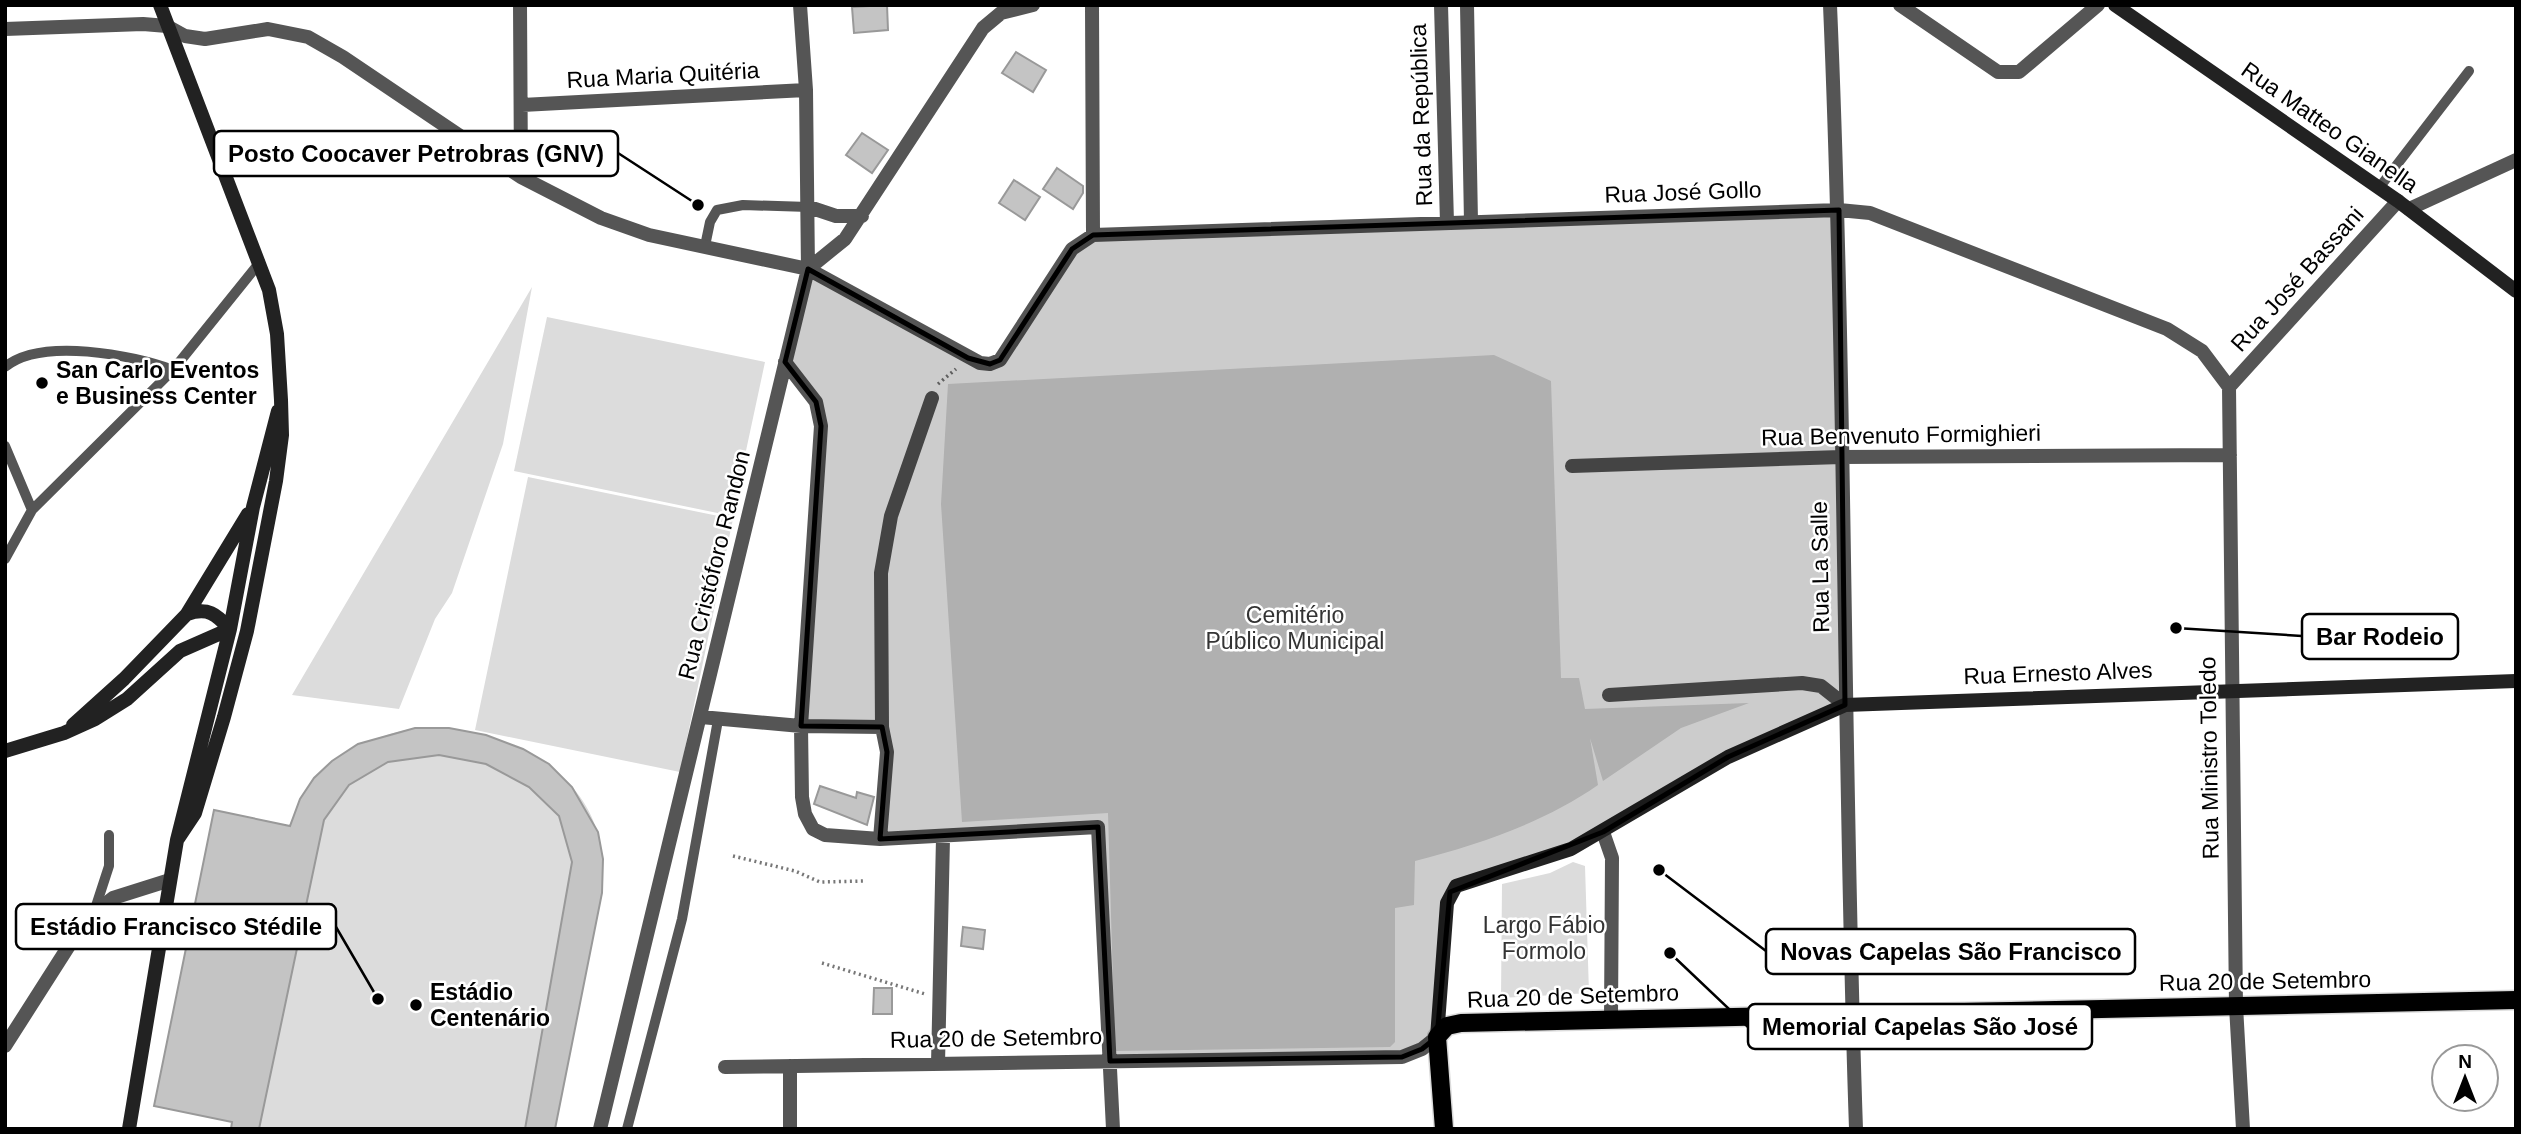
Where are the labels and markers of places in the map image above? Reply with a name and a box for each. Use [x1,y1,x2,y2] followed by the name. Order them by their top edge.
[214,131,618,176] callout: Posto Coocaver Petrobras (GNV)
[56,357,259,409] place label: San Carlo Eventos e Business Center
[34,375,50,391] marker: San Carlo Eventos e Business Center
[2302,614,2458,659] callout: Bar Rodeio
[16,904,336,949] callout: Estádio Francisco Stédile
[1766,929,2135,974] callout: Novas Capelas São Francisco
[430,979,550,1031] place label: Estádio Centenário
[408,997,424,1013] marker: Estádio Centenário
[1748,1004,2092,1049] callout: Memorial Capelas São José

